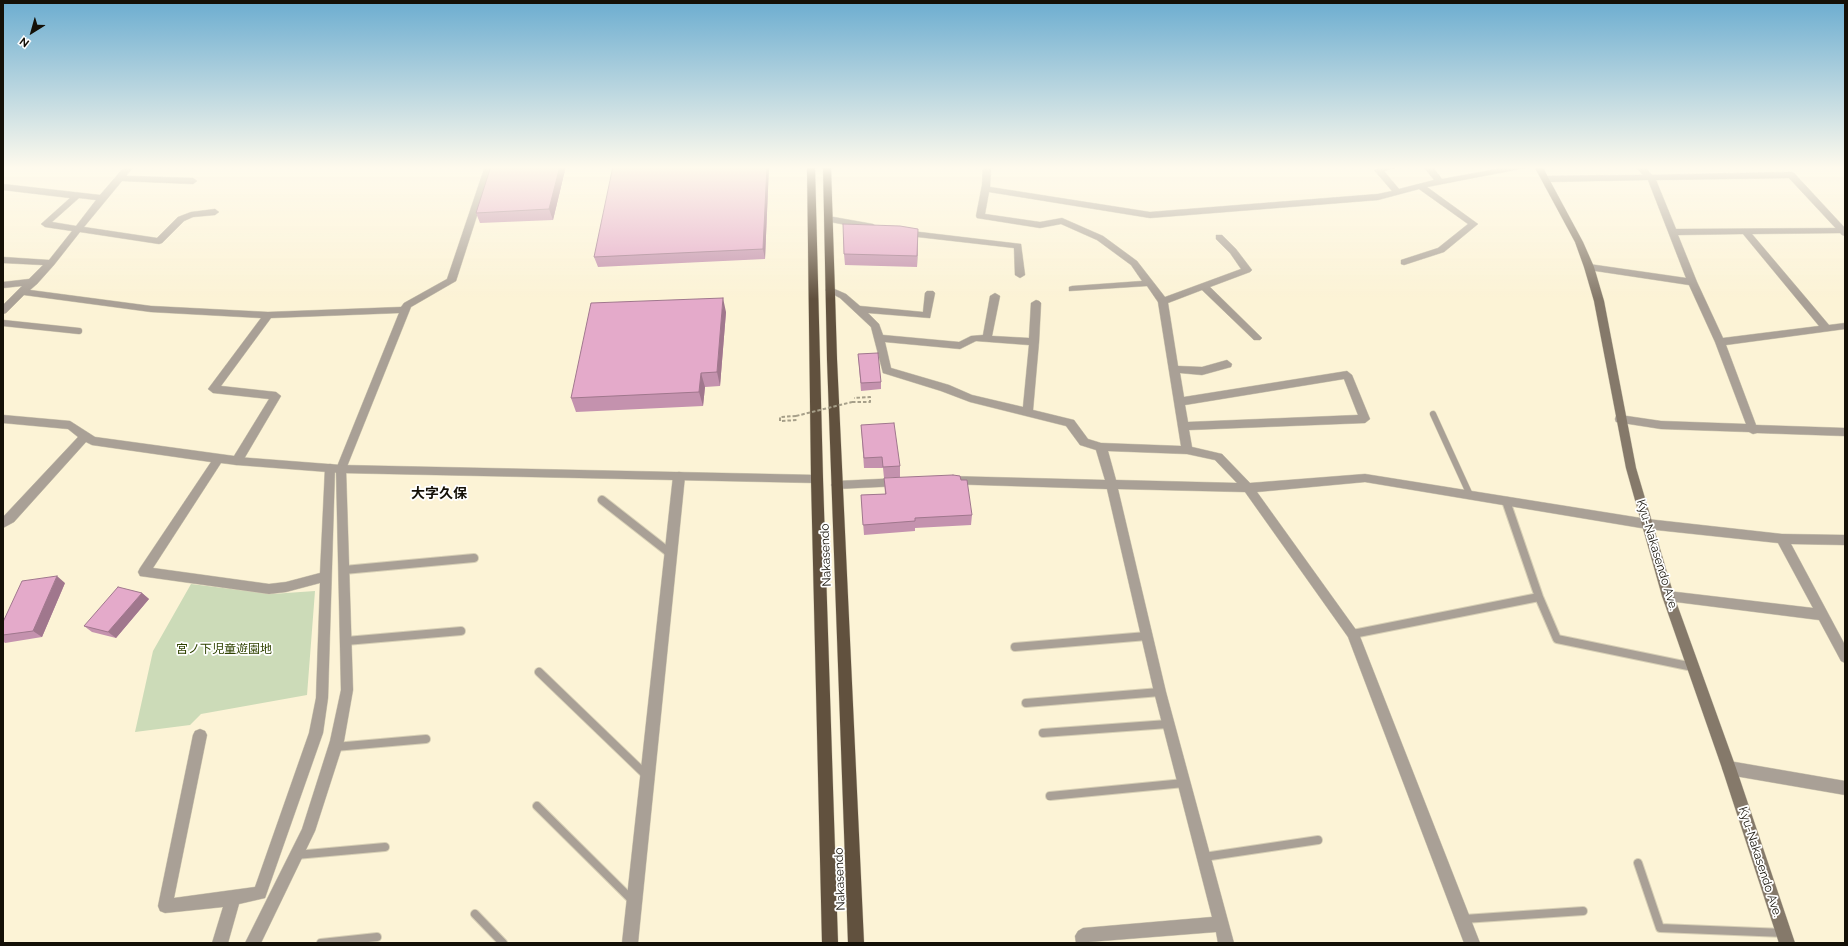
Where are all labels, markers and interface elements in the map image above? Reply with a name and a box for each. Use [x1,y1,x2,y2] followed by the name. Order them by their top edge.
[12,12,52,52] north arrow
[17,34,32,50] text: N
[411,486,467,502] district label: 大字久保
[1633,498,1681,612] street label: Kyu-Nakasendo Ave.
[818,523,834,587] street label: Nakasendo
[176,642,272,656] park label: 宮ノ下児童遊園地
[1735,805,1785,919] street label: Kyu-Nakasendo Ave.
[832,847,848,911] street label: Nakasendo

